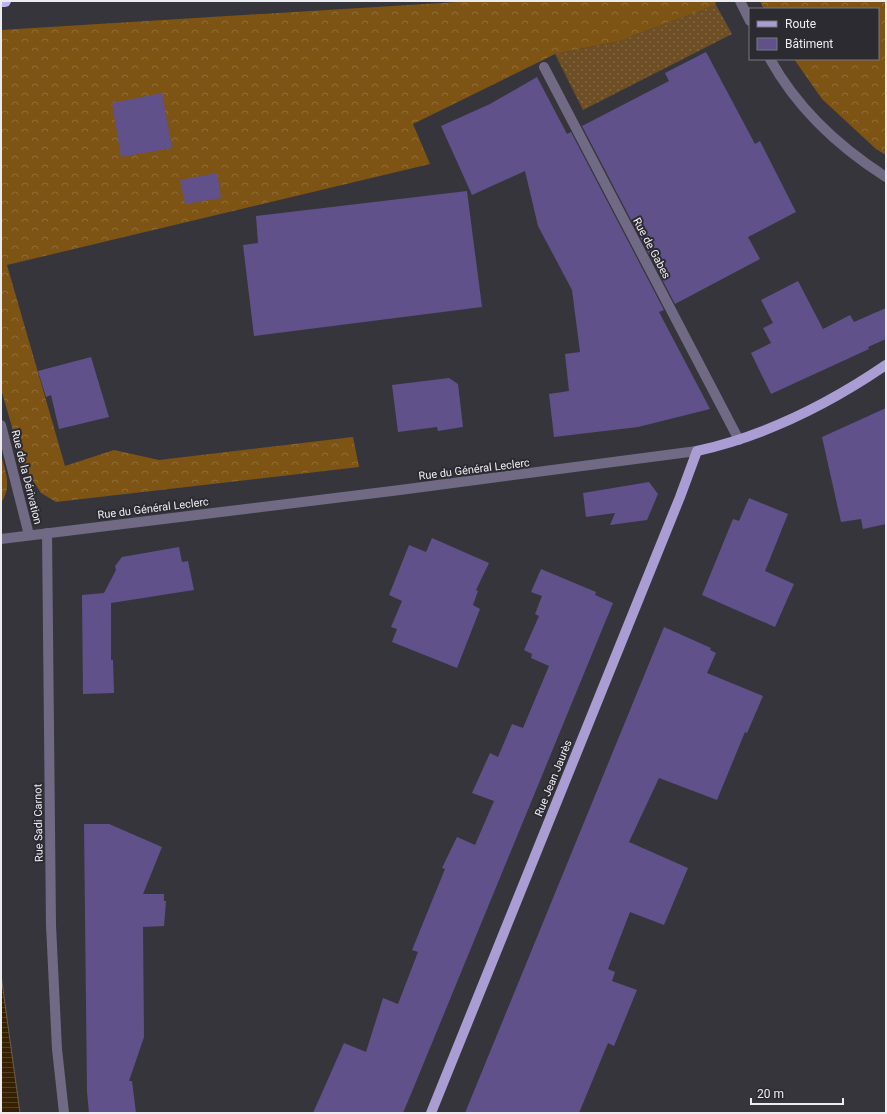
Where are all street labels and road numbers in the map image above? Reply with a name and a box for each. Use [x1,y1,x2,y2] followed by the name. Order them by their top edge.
[630,215,673,281] street label: Rue de Gabes
[8,429,45,526] street label: Rue de la Dérivation
[418,456,531,483] street label: Rue du Général Leclerc
[97,495,210,522] street label: Rue du Général Leclerc
[532,738,575,818] street label: Rue Jean Jaurès
[31,783,46,862] street label: Rue Sadi Carnot

